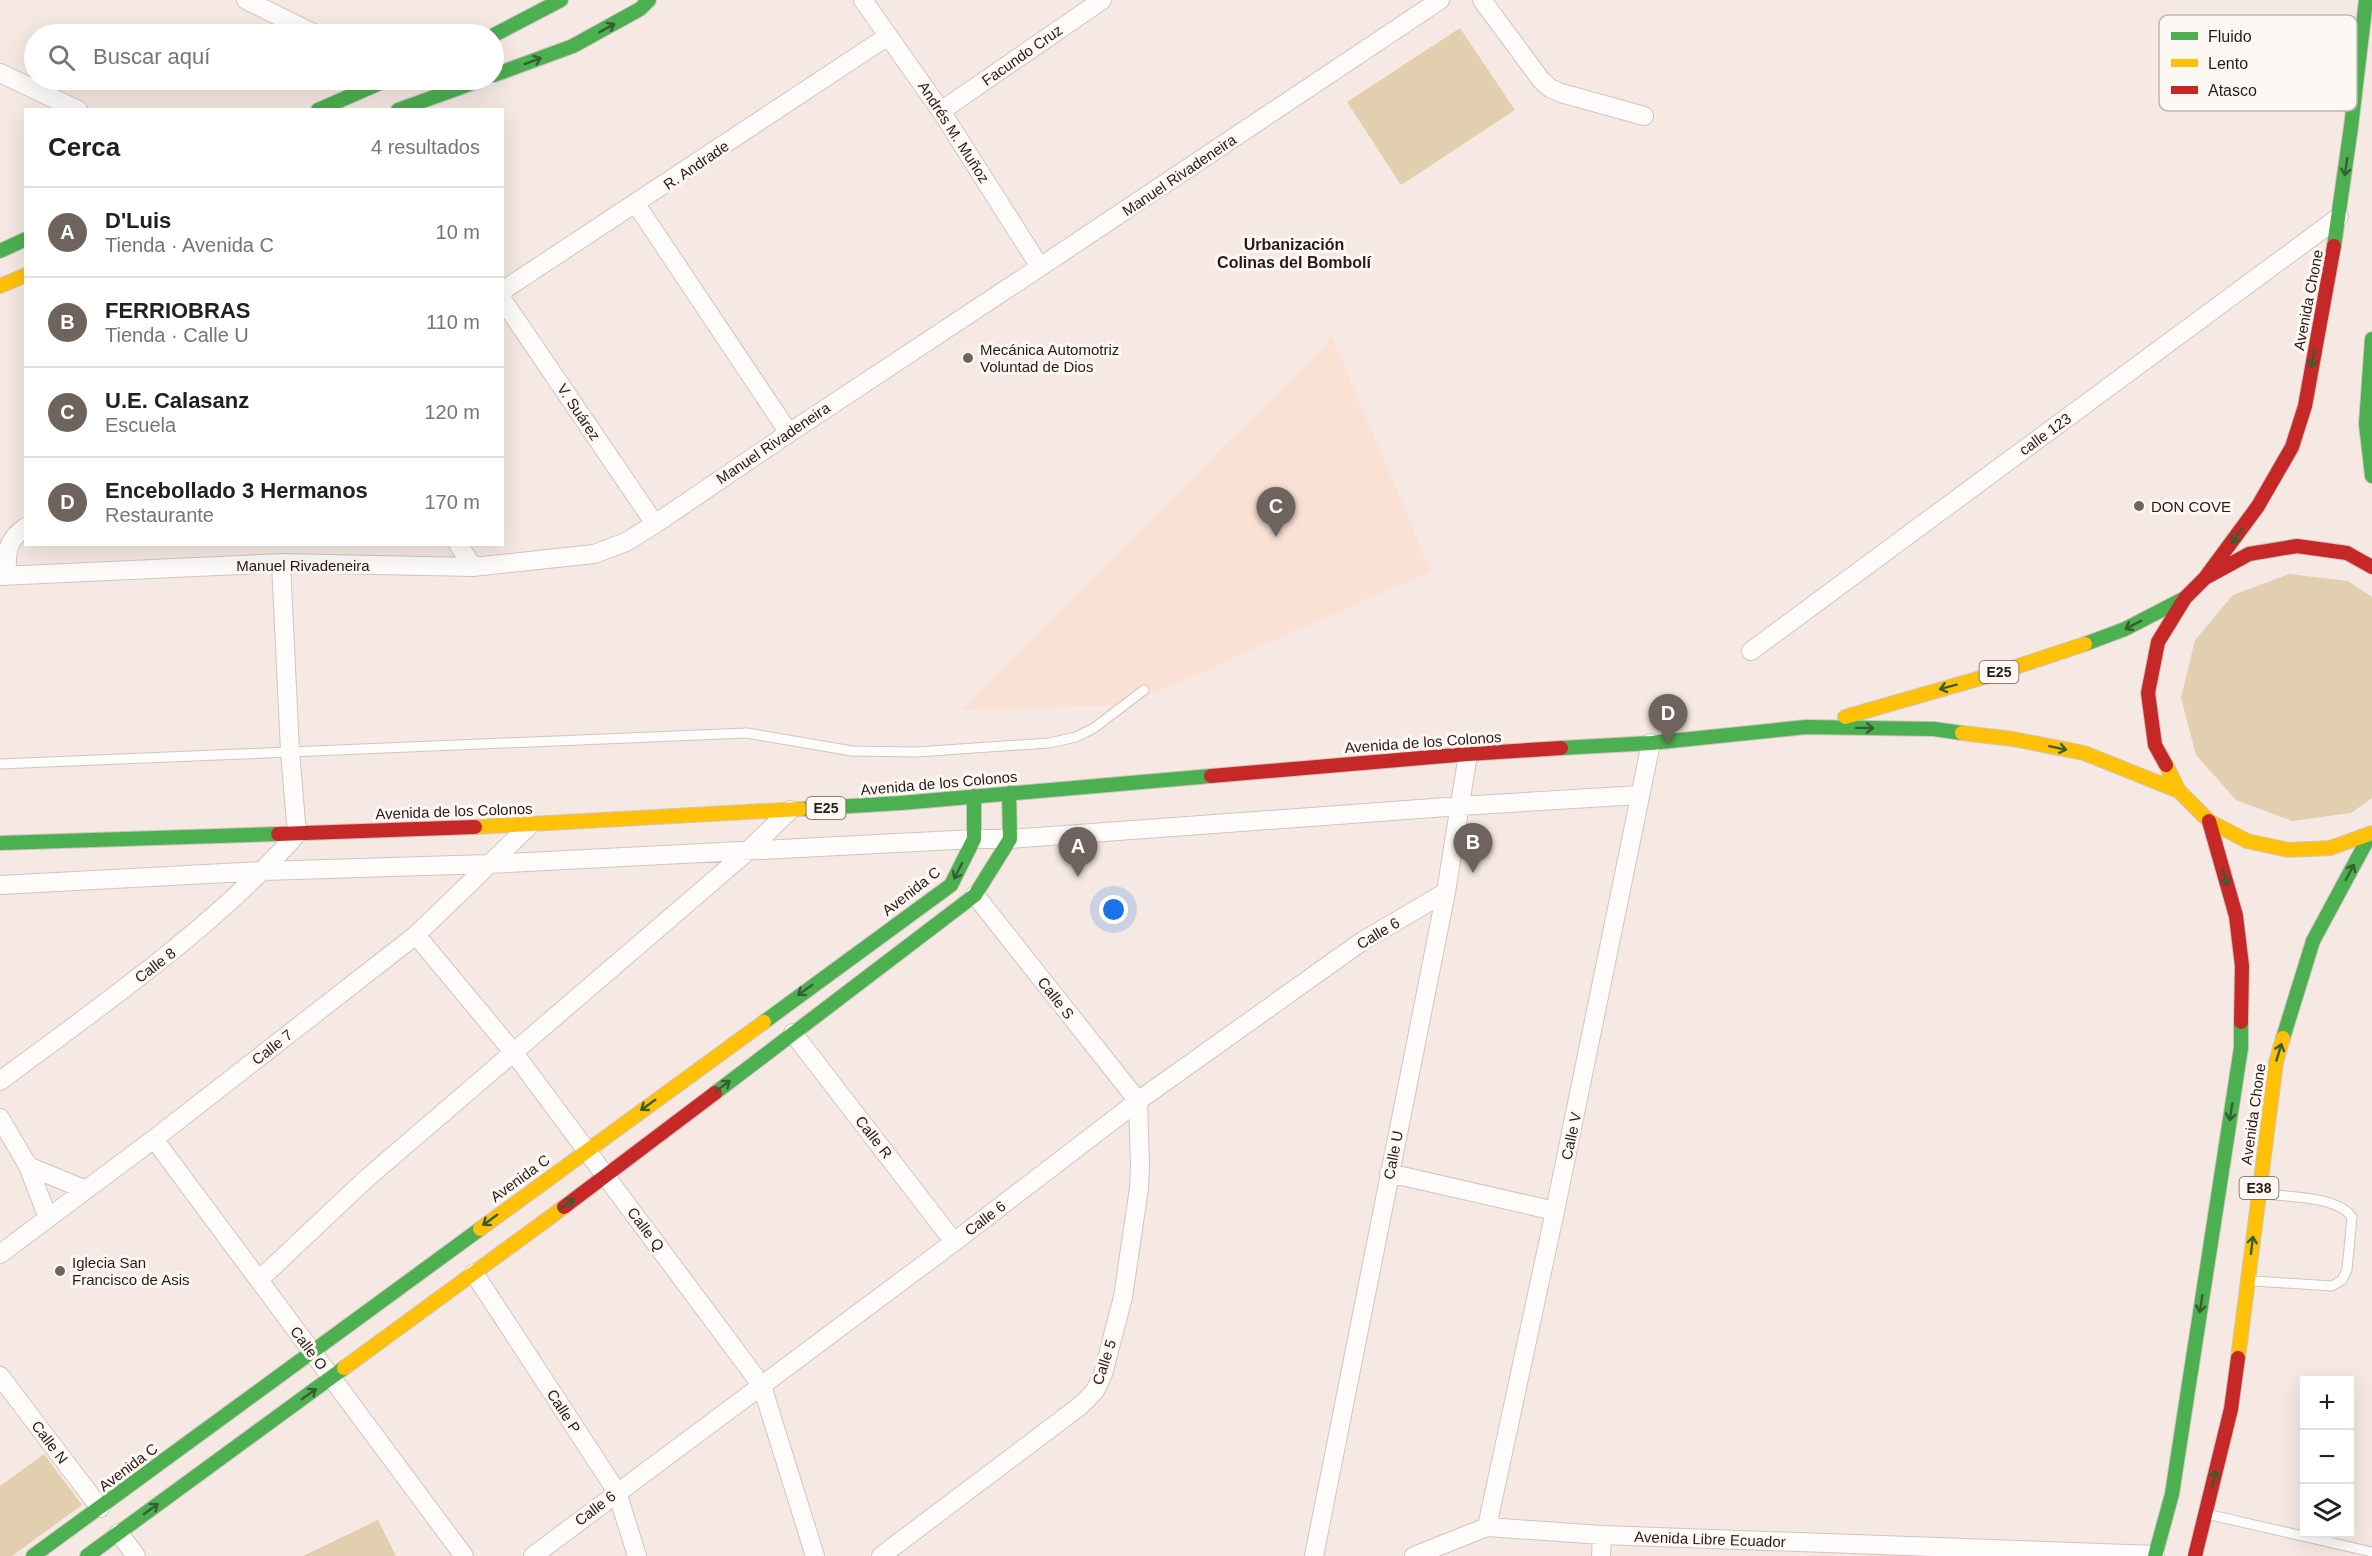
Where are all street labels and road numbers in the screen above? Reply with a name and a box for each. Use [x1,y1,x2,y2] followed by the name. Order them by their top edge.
[979,21,1065,89] street label: Facundo Cruz
[915,78,993,186] street label: Andrés M. Muñoz
[1119,130,1240,219] street label: Manuel Rivadeneira
[660,137,732,193] street label: R. Andrade
[2290,248,2326,352] street label: Avenida Chone
[554,381,604,443] street label: V. Suárez
[713,398,834,487] street label: Manuel Rivadeneira
[2016,409,2074,459] street label: calle 123
[236,557,370,574] street label: Manuel Rivadeneira
[1980,661,2018,683] road number: E25
[1344,728,1502,756] street label: Avenida de los Colonos
[860,768,1018,798] street label: Avenida de los Colonos
[806,797,846,819] road number: E25
[375,800,533,822] street label: Avenida de los Colonos
[879,863,944,919] street label: Avenida C
[1354,914,1402,952] street label: Calle 6
[131,944,179,986] street label: Calle 8
[1034,974,1078,1022] street label: Calle S
[248,1026,296,1068] street label: Calle 7
[2237,1062,2269,1166] street label: Avenida Chone
[1558,1111,1584,1161] street label: Calle V
[852,1112,896,1162] street label: Calle R
[1380,1129,1406,1181] street label: Calle U
[487,1151,553,1205] street label: Avenida C
[2240,1177,2278,1199] road number: E38
[961,1197,1009,1239] street label: Calle 6
[624,1204,668,1254] street label: Calle Q
[287,1323,331,1373] street label: Calle O
[1089,1337,1119,1387] street label: Calle 5
[544,1386,584,1436] street label: Calle P
[28,1417,72,1467] street label: Calle N
[95,1439,161,1495] street label: Avenida C
[571,1487,619,1529] street label: Calle 6
[1634,1528,1786,1550] street label: Avenida Libre Ecuador

